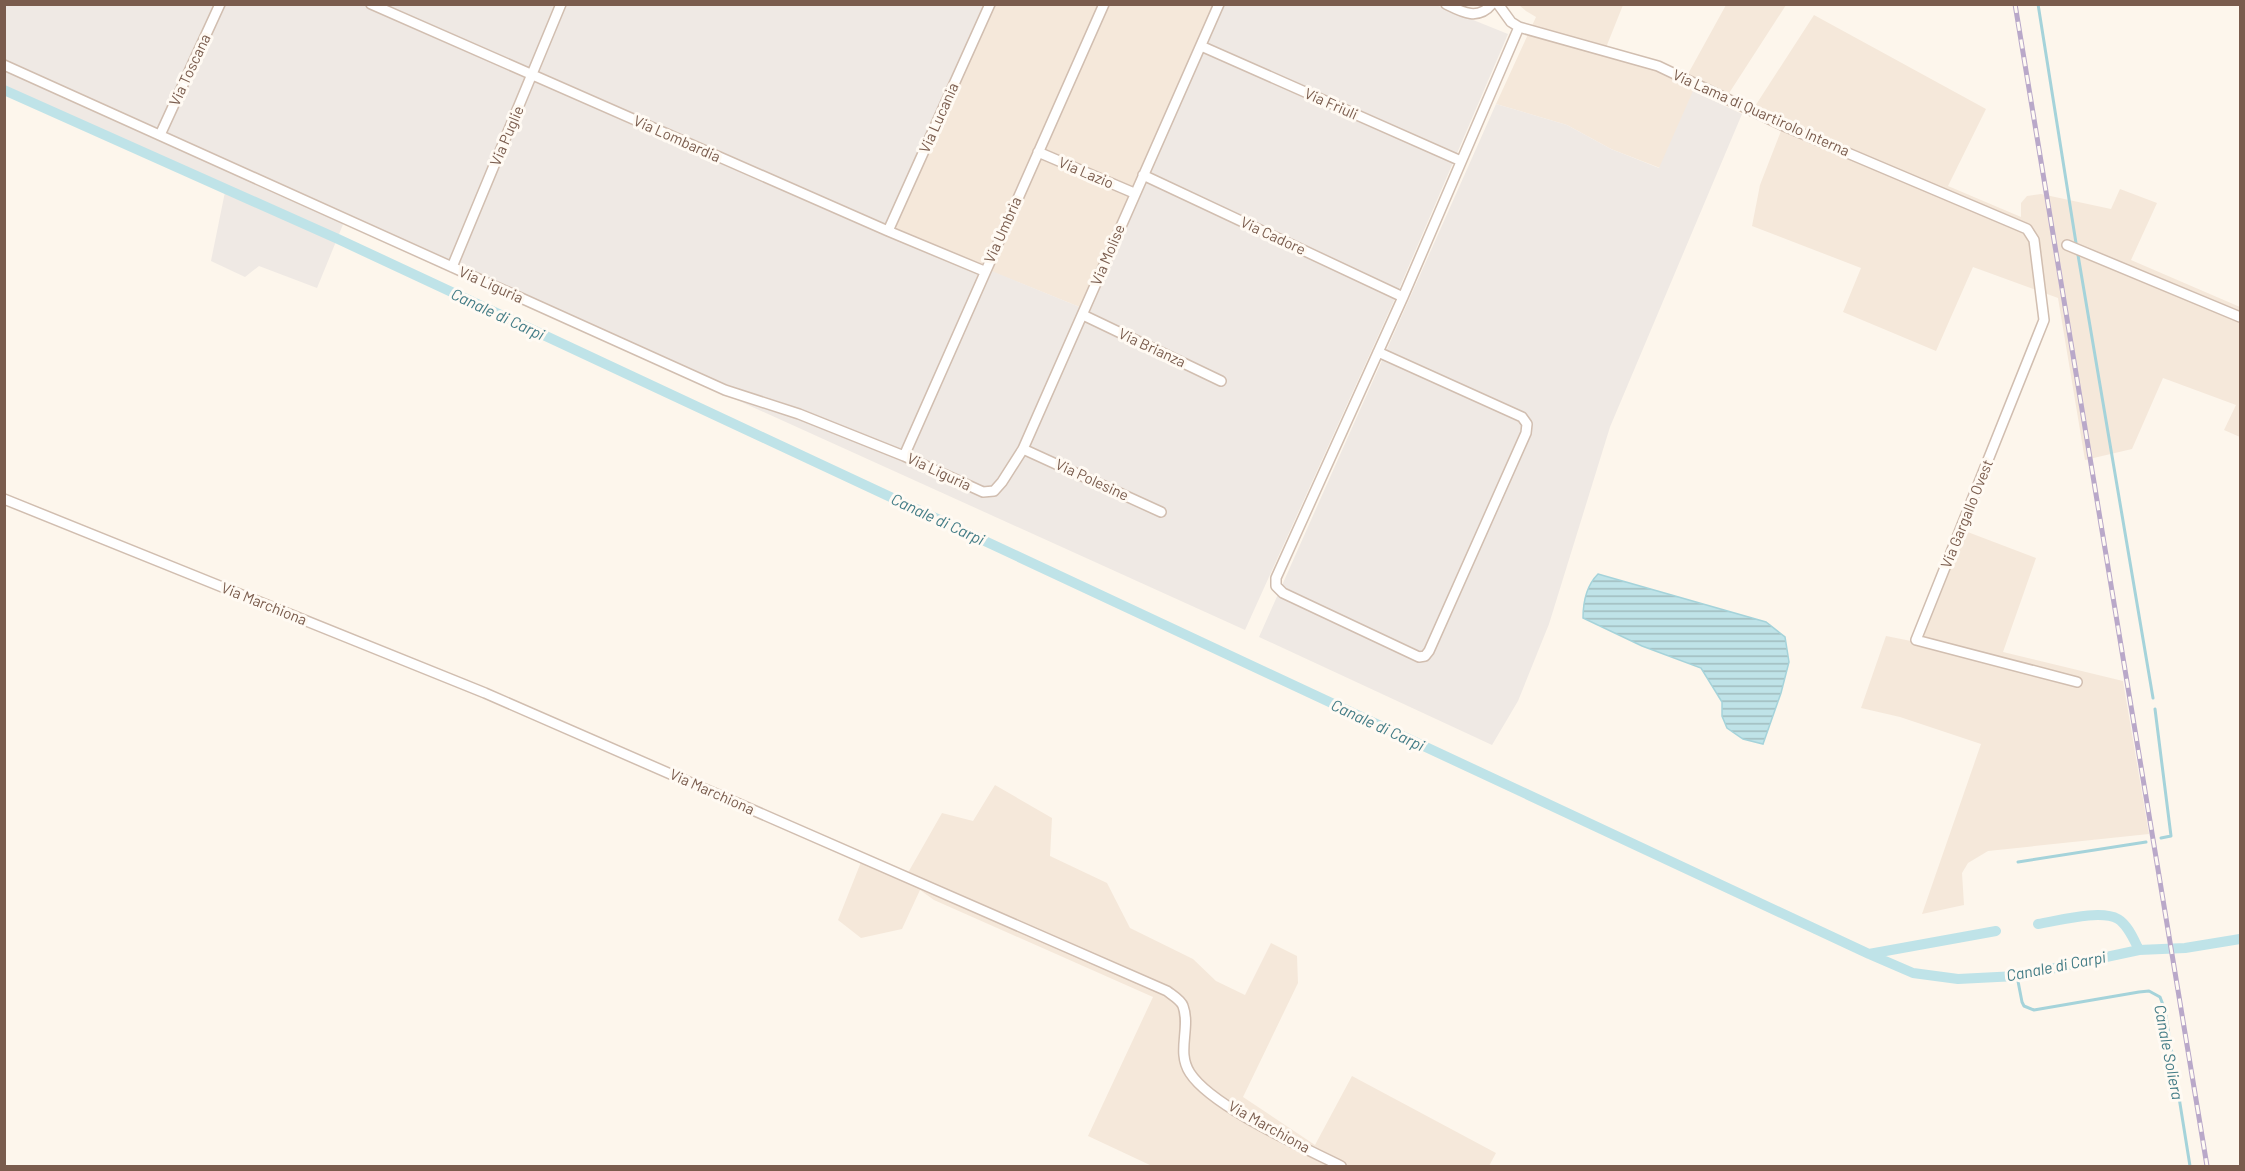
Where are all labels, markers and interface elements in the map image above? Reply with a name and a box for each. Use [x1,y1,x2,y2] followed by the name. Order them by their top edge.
[165,31,214,108] street label: Via Toscana
[1670,65,1853,159] street label: Via Lama di Quartirolo Interna
[915,80,962,155] street label: Via Lucania
[1302,83,1361,123] street label: Via Friuli
[485,103,527,168] street label: Via Puglie
[631,111,724,165] street label: Via Lombardia
[1056,152,1117,192] street label: Via Lazio
[980,194,1025,265] street label: Via Umbria
[1238,212,1309,258] street label: Via Cadore
[1086,221,1128,288] street label: Via Molise
[456,262,526,306] street label: Via Liguria
[448,284,548,344] water label: Canale di Carpi
[1116,324,1189,370] street label: Via Brianza
[904,448,974,494] street label: Via Liguria
[1053,454,1132,504] street label: Via Polesine
[1936,457,1996,571] street label: Via Gargallo Ovest
[888,489,988,549] water label: Canale di Carpi
[219,578,310,628] street label: Via Marchiona
[1328,695,1428,755] water label: Canale di Carpi
[667,764,758,818] street label: Via Marchiona
[2005,947,2107,984] water label: Canale di Carpi
[2151,1003,2188,1101] water label: Canale Soliera
[1225,1096,1314,1156] street label: Via Marchiona

